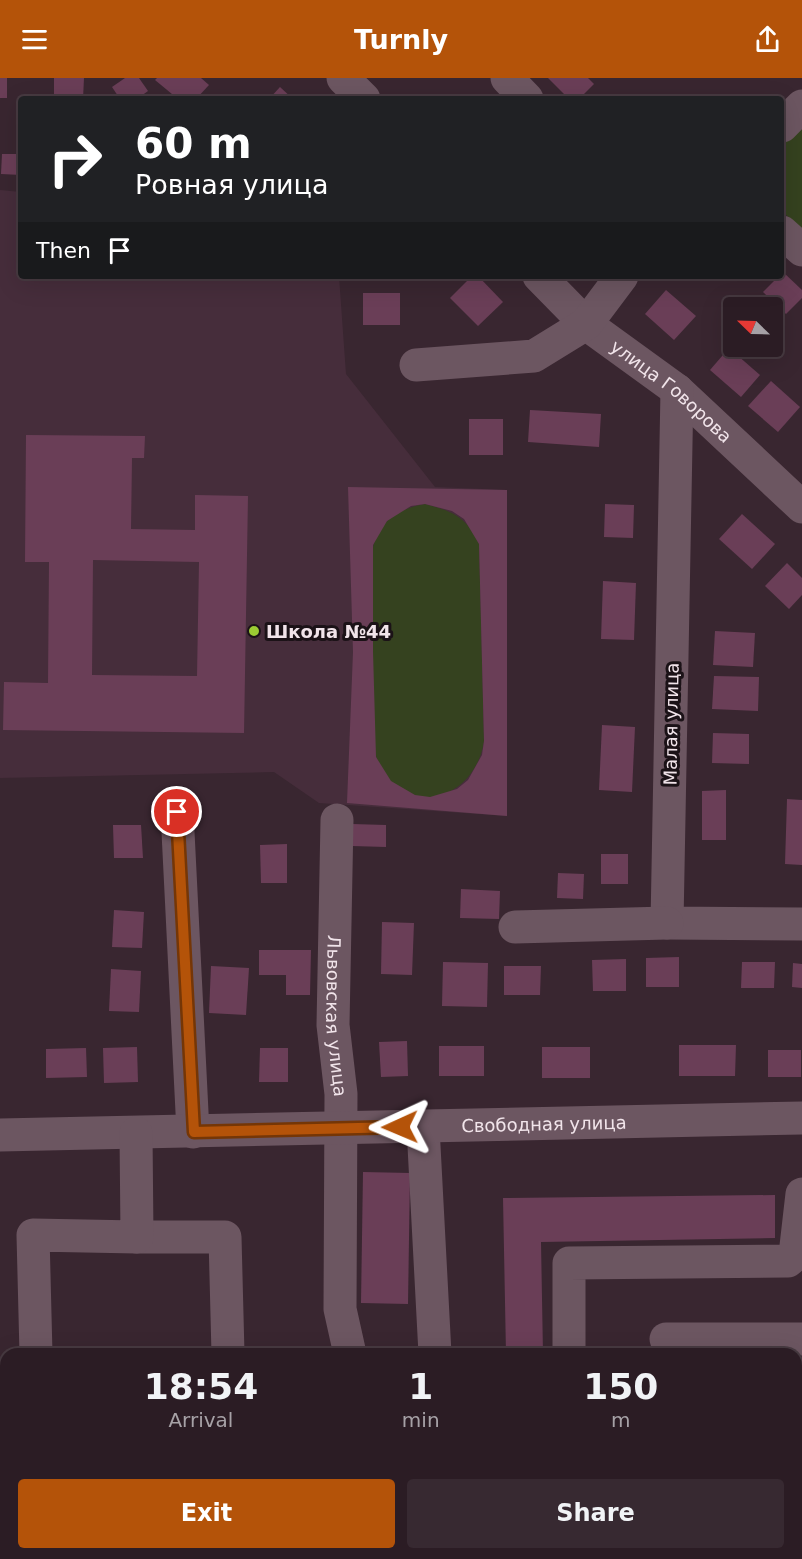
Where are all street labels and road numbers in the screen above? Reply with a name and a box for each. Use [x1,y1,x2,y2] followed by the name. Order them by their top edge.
[607,335,737,447] street label: улица Говорова
[659,662,683,786] street label: Малая улица
[322,935,352,1098] street label: Львовская улица
[461,1111,627,1136] street label: Свободная улица

